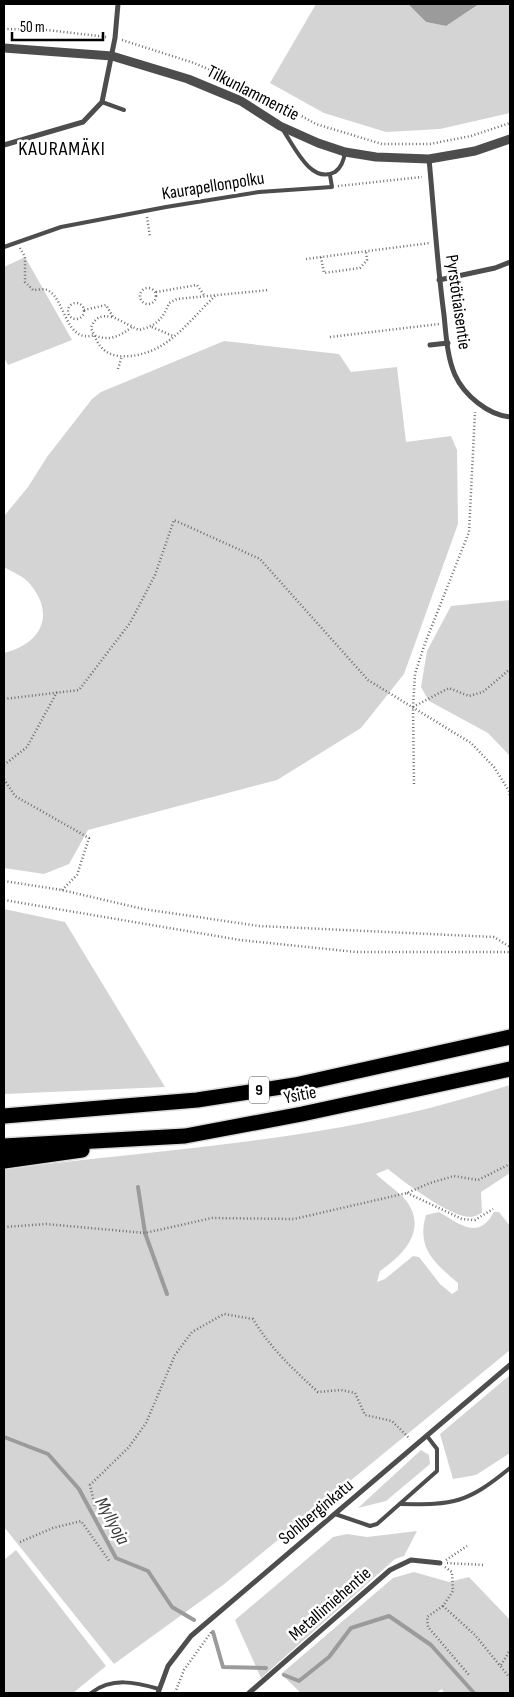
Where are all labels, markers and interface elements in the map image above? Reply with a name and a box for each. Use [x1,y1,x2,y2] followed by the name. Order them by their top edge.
[12,10,104,42] scale bar
[20,18,45,37] text: 50 m
[203,61,303,125] street label: Tilkunlammentie
[18,137,106,161] district label: KAURAMÄKI
[160,168,266,204] street label: Kaurapellonpolku
[441,253,475,351] street label: Pyrstötiaisentie
[249,1076,269,1104] road number: 9
[282,1082,318,1108] street label: Ysitie
[275,1475,357,1549] street label: Sohlberginkatu
[90,1493,135,1549] water label: Myllyoja
[285,1563,375,1645] street label: Metallimiehentie

